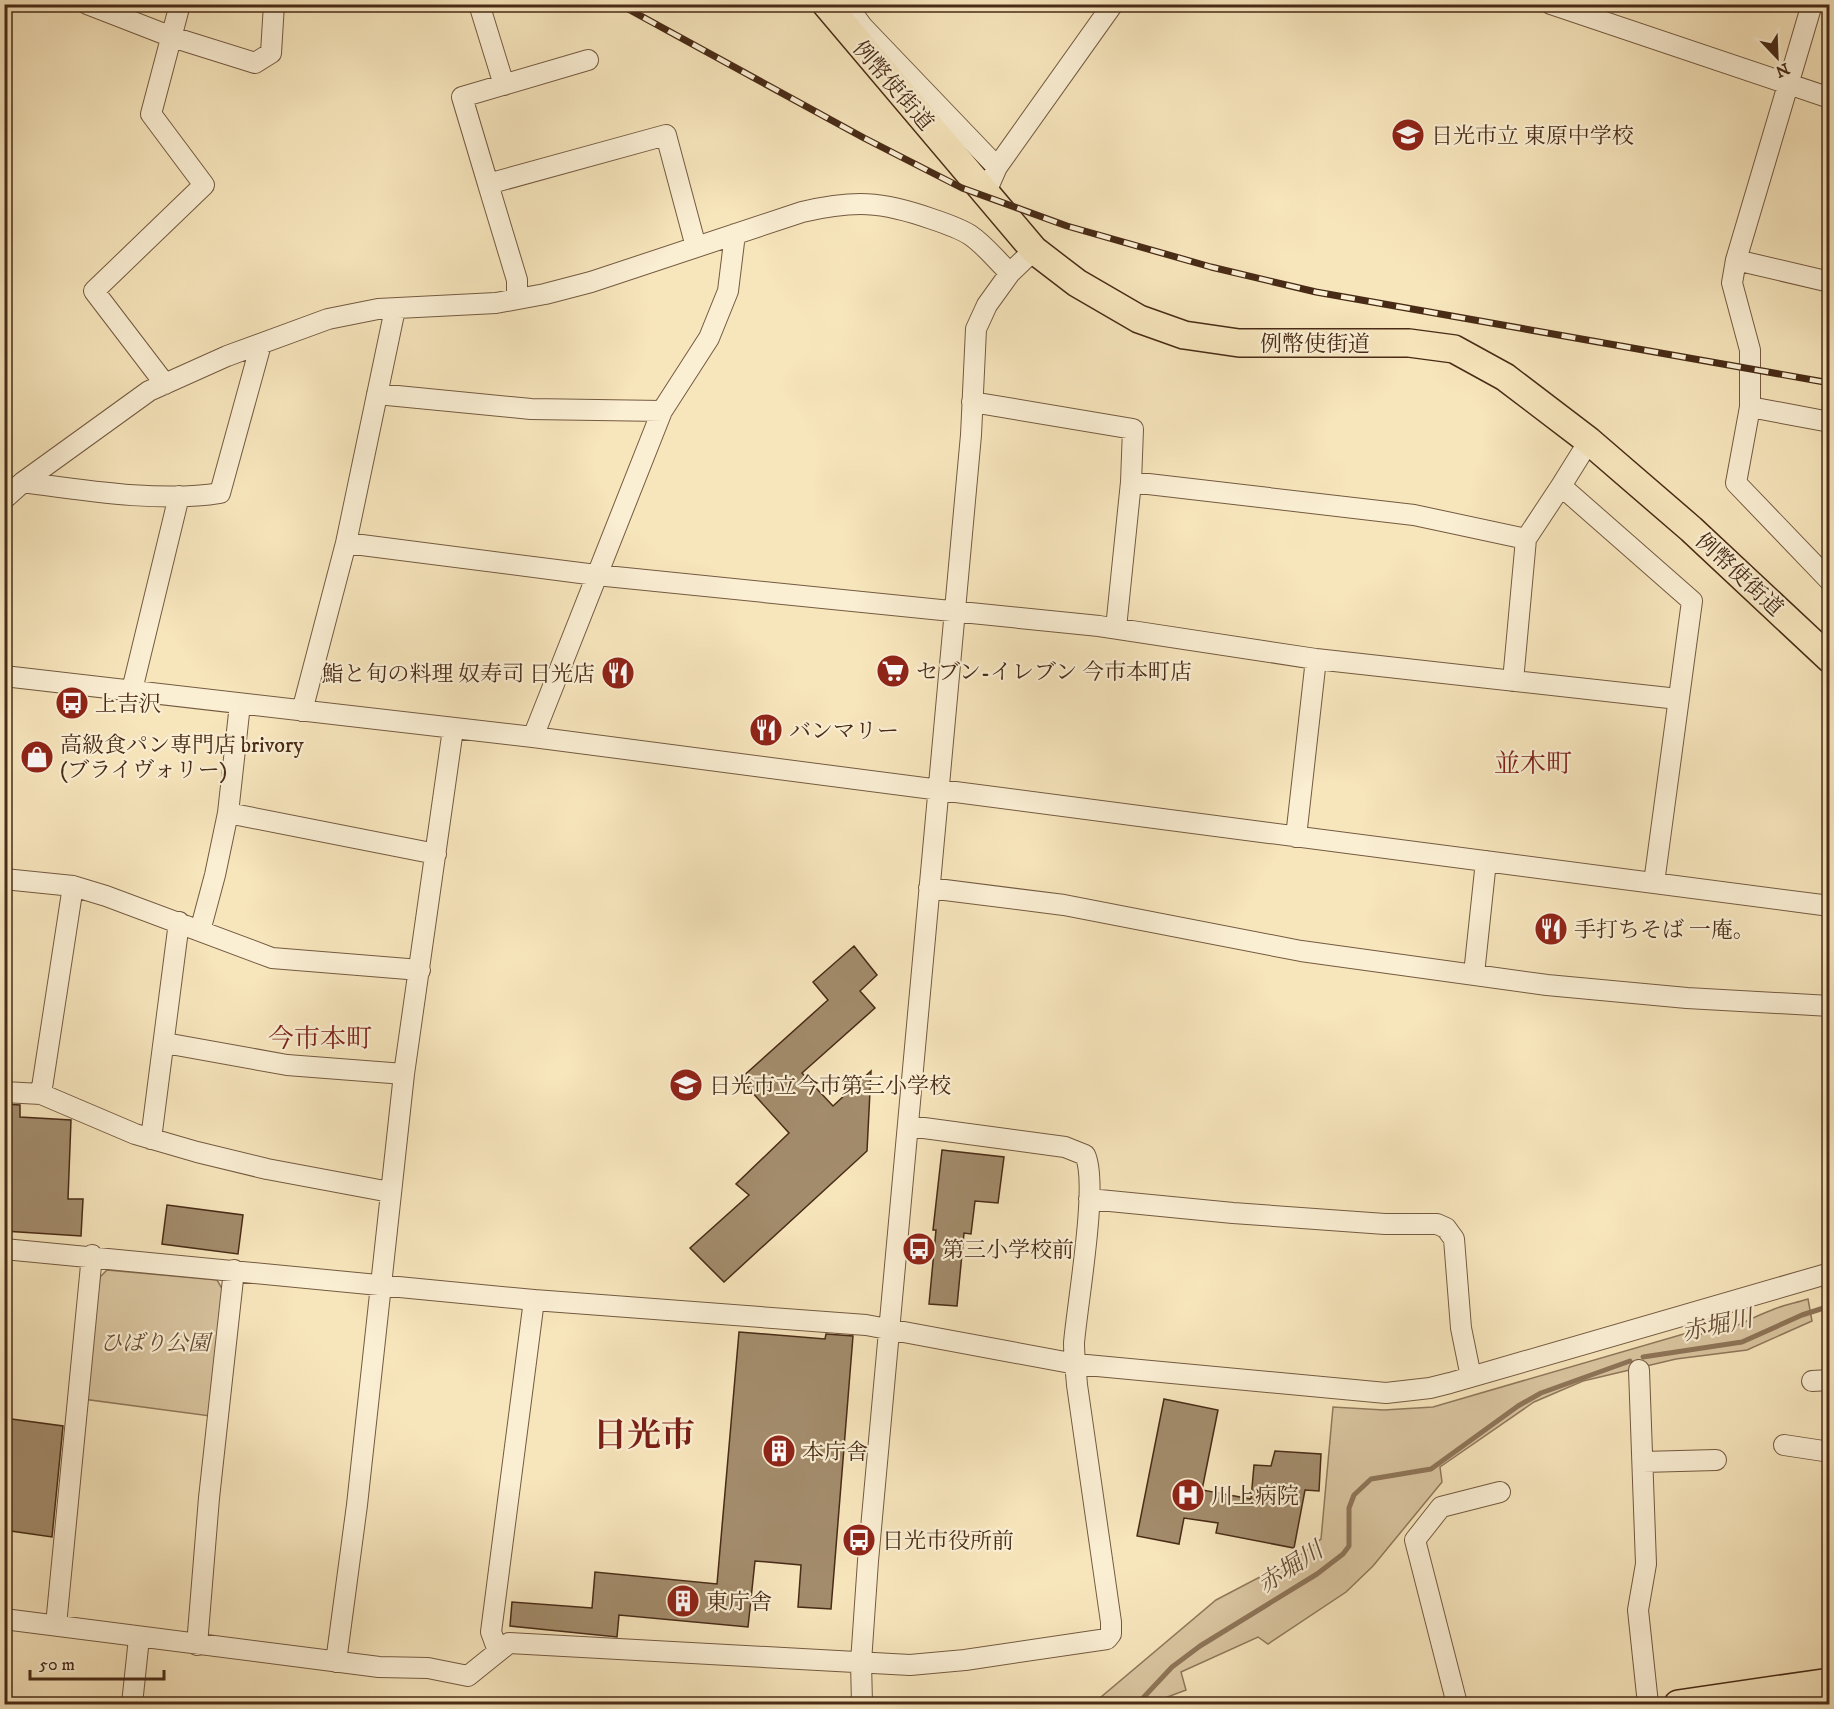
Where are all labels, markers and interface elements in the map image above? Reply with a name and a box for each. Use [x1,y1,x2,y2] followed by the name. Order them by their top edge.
[1747,27,1807,87] north arrow
[847,36,939,136] street label: 例幣使街道
[1773,58,1792,82] text: N
[1390,117,1426,153] school or university icon: 日光市立 東原中学校
[1431,123,1634,150] place label: 日光市立 東原中学校
[1260,331,1370,358] street label: 例幣使街道
[1690,528,1788,622] street label: 例幣使街道
[875,653,911,689] supermarket icon: セブン-イレブン 今市本町店
[600,655,636,691] restaurant icon: 鮨と旬の料理 奴寿司 日光店
[916,659,1192,686] place label: セブン-イレブン 今市本町店
[322,661,595,688] place label: 鮨と旬の料理 奴寿司 日光店
[54,685,90,721] bus stop icon: 上吉沢
[95,691,161,718] place label: 上吉沢
[748,712,784,748] restaurant icon: バンマリー
[789,718,899,745] place label: バンマリー
[60,732,304,784] place label: 高級食パン専門店 brivory (ブライヴォリー)
[19,739,55,775] shop icon: 高級食パン専門店 brivory (ブライヴォリー)
[1494,748,1572,781] district label: 並木町
[1533,911,1569,947] restaurant icon: 手打ちそば 一庵。
[1574,917,1755,944] place label: 手打ちそば 一庵。
[268,1023,372,1056] district label: 今市本町
[668,1067,704,1103] school or university icon: 日光市立今市第三小学校
[709,1073,951,1100] place label: 日光市立今市第三小学校
[901,1231,937,1267] bus stop icon: 第三小学校前
[942,1237,1074,1264] place label: 第三小学校前
[1679,1303,1758,1348] water label: 赤堀川
[100,1330,213,1357] park label: ひばり公園
[593,1415,695,1457] district label: 日光市
[761,1433,797,1469] building icon: 本庁舎
[802,1439,868,1466] place label: 本庁舎
[1170,1477,1206,1513] hospital icon: 川上病院
[1211,1483,1299,1510] place label: 川上病院
[841,1522,877,1558] bus stop icon: 日光市役所前
[882,1528,1014,1555] place label: 日光市役所前
[1252,1534,1331,1600] water label: 赤堀川
[665,1583,701,1619] building icon: 東庁舎
[706,1589,772,1616] place label: 東庁舎
[30,1643,164,1681] scale bar
[39,1654,75,1676] text: 50 m

